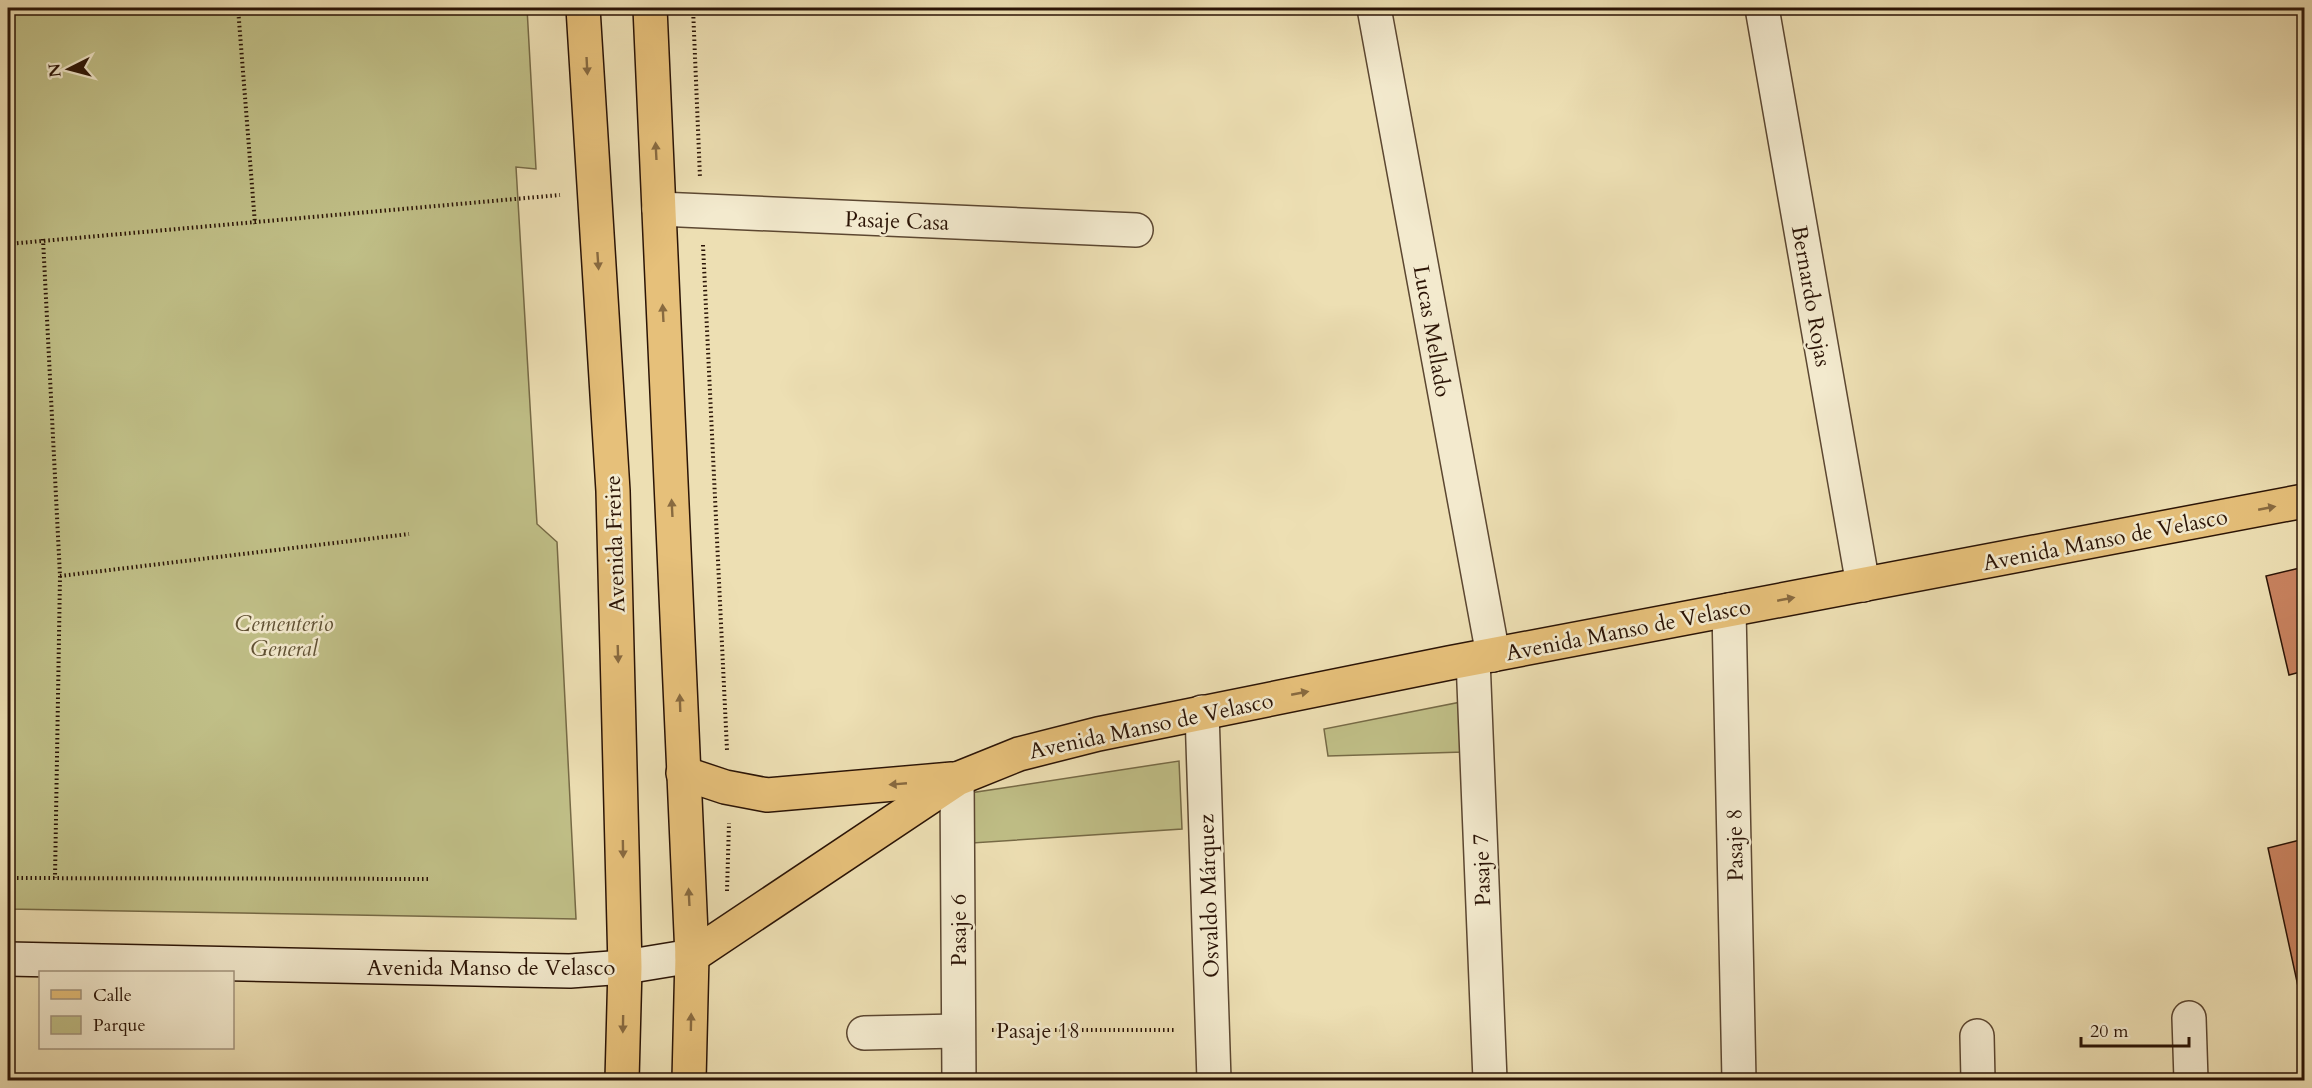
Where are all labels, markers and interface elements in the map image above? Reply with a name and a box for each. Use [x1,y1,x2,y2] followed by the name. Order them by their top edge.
[39,39,99,99] north arrow
[582,56,591,75] one-way arrow
[43,62,67,79] text: N
[652,141,661,160] one-way arrow
[844,204,950,238] street label: Pasaje Casa
[1784,223,1838,369] street label: Bernardo Rojas
[594,251,603,270] one-way arrow
[1406,263,1458,399] street label: Lucas Mellado
[659,304,668,323] one-way arrow
[598,475,632,613] street label: Avenida Freire
[667,498,676,517] one-way arrow
[1980,502,2230,578] street label: Avenida Manso de Velasco
[2257,503,2276,512] one-way arrow
[1503,592,1753,668] street label: Avenida Manso de Velasco
[1777,594,1796,603] one-way arrow
[235,609,333,664] park label: Cementerio General
[614,645,623,664] one-way arrow
[1026,685,1276,766] street label: Avenida Manso de Velasco
[1291,688,1310,697] one-way arrow
[676,693,685,712] one-way arrow
[889,780,908,789] one-way arrow
[1719,808,1751,882] street label: Pasaje 8
[1191,813,1227,978] street label: Osvaldo Márquez
[1466,833,1498,907] street label: Pasaje 7
[618,839,628,858] one-way arrow
[685,888,694,907] one-way arrow
[944,894,974,966] street label: Pasaje 6
[367,953,615,983] street label: Avenida Manso de Velasco
[39,971,234,1049] legend
[93,983,132,1008] text: Calle
[2081,1010,2189,1048] scale bar
[93,1013,146,1038] text: Parque
[686,1013,695,1032] one-way arrow
[618,1014,628,1033] one-way arrow
[996,1016,1080,1046] street label: Pasaje 18
[2090,1019,2129,1044] text: 20 m

